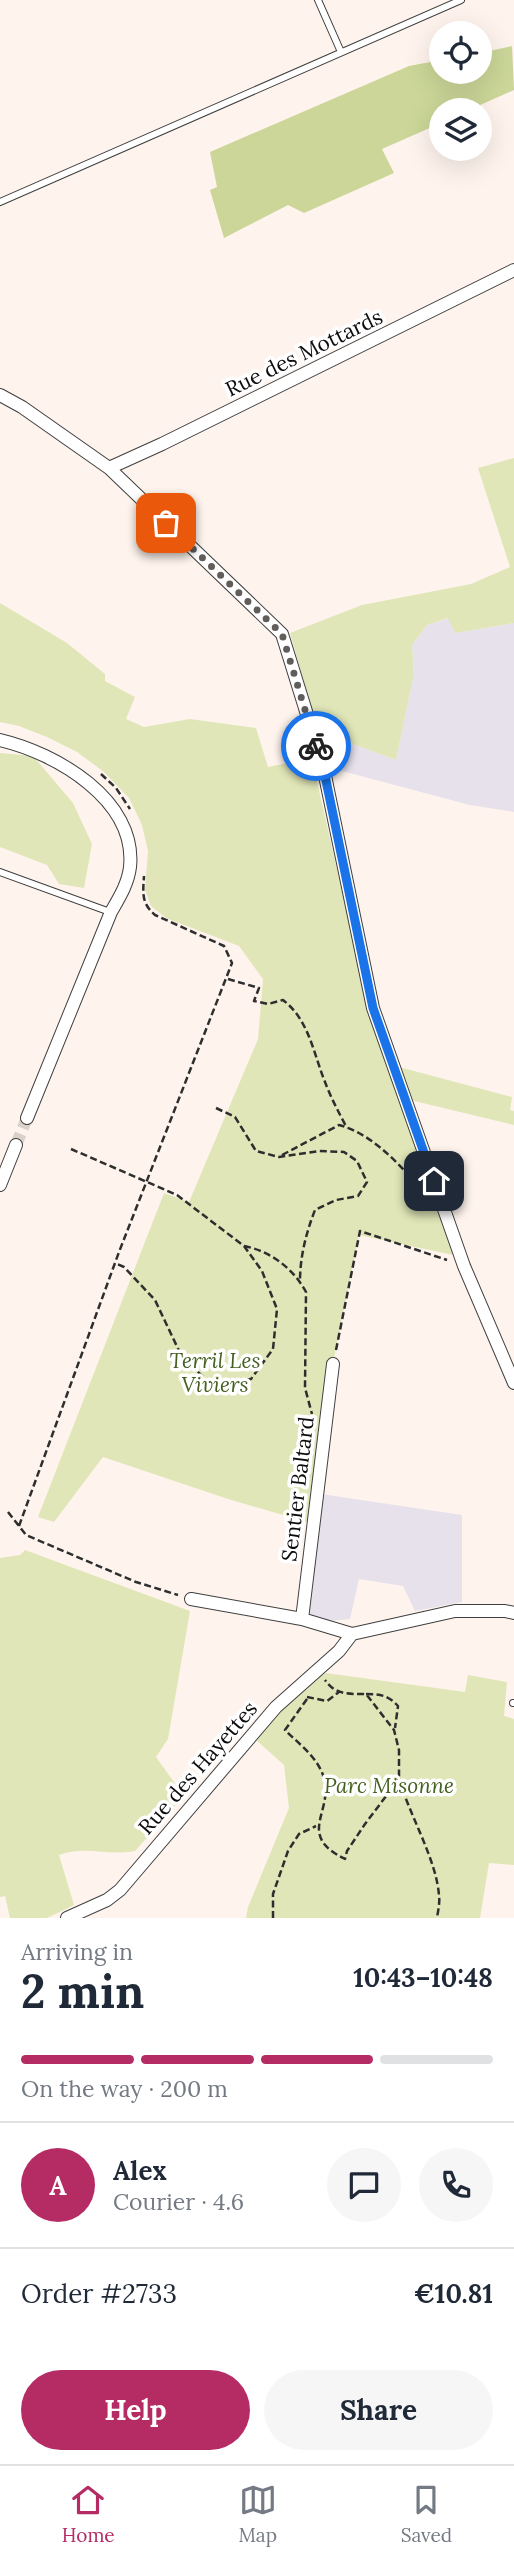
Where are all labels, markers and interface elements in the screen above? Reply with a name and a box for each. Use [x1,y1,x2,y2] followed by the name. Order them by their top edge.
[429,21,492,161] map controls
[429,21,492,84] button: locate
[429,98,492,161] button: layers
[221,303,387,402] street label: Rue des Mottards
[136,493,196,553] pin
[147,504,185,542] icon: bag
[281,711,351,781] courier
[297,727,335,765] icon: bike
[404,1151,464,1211] pin
[415,1162,453,1200] icon: home
[170,1347,260,1398] park label: Terril Les Viviers
[275,1415,320,1563] street label: Sentier Baltard
[132,1695,263,1840] street label: Rue des Hayettes
[324,1772,454,1799] park label: Parc Misonne
[21,1937,133,1966] text: Arriving in
[353,1961,493,1994] text: 10:43–10:48
[21,1962,144,2021] text: 2 min
[21,2074,228,2103] text: On the way · 200 m
[327,2148,401,2222] button: chat
[419,2148,493,2222] button: phone
[113,2154,167,2187] text: Alex
[49,2169,67,2202] text: A
[113,2187,244,2216] text: Courier · 4.6
[21,2277,177,2310] text: Order #2733
[414,2277,493,2310] text: €10.81
[21,2370,250,2450] button: Help
[264,2370,493,2450] button: Share
[62,2481,115,2547] tab: Home
[238,2481,277,2547] tab: Map
[401,2481,452,2547] tab: Saved

